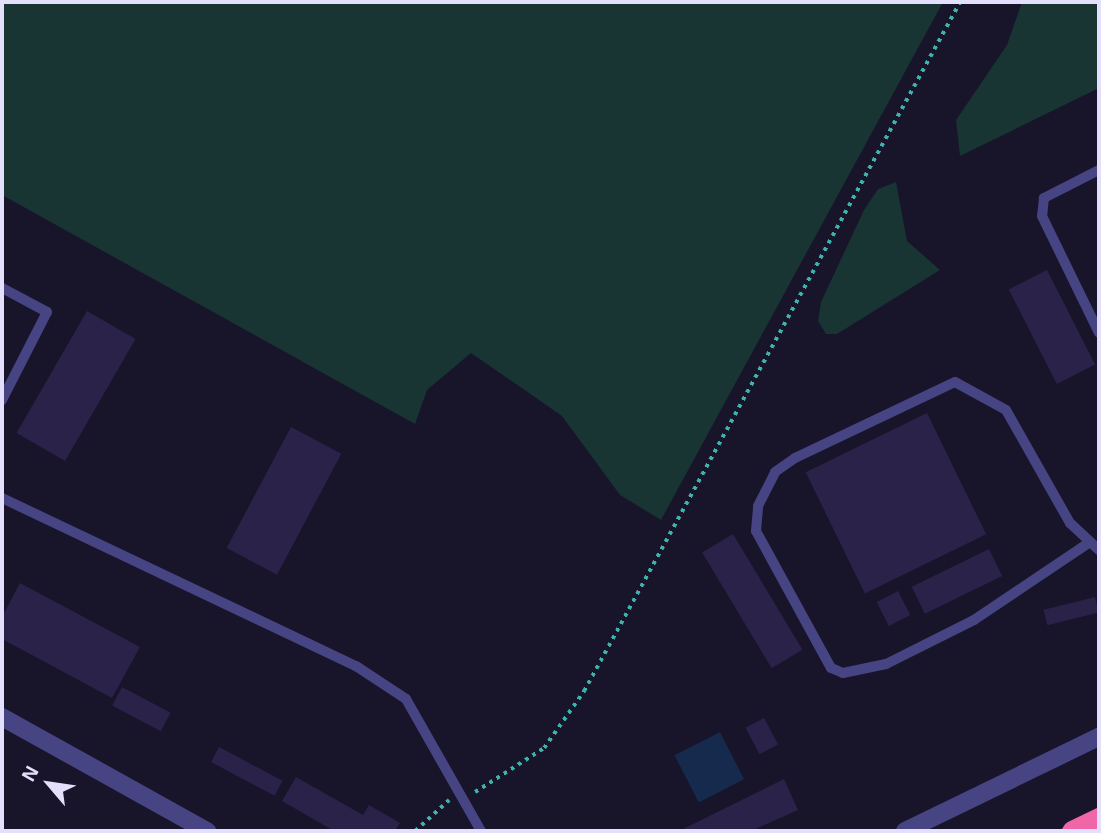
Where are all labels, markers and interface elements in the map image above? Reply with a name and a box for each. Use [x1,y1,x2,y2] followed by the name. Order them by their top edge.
[14,749,84,819] north arrow
[18,762,43,785] text: N

